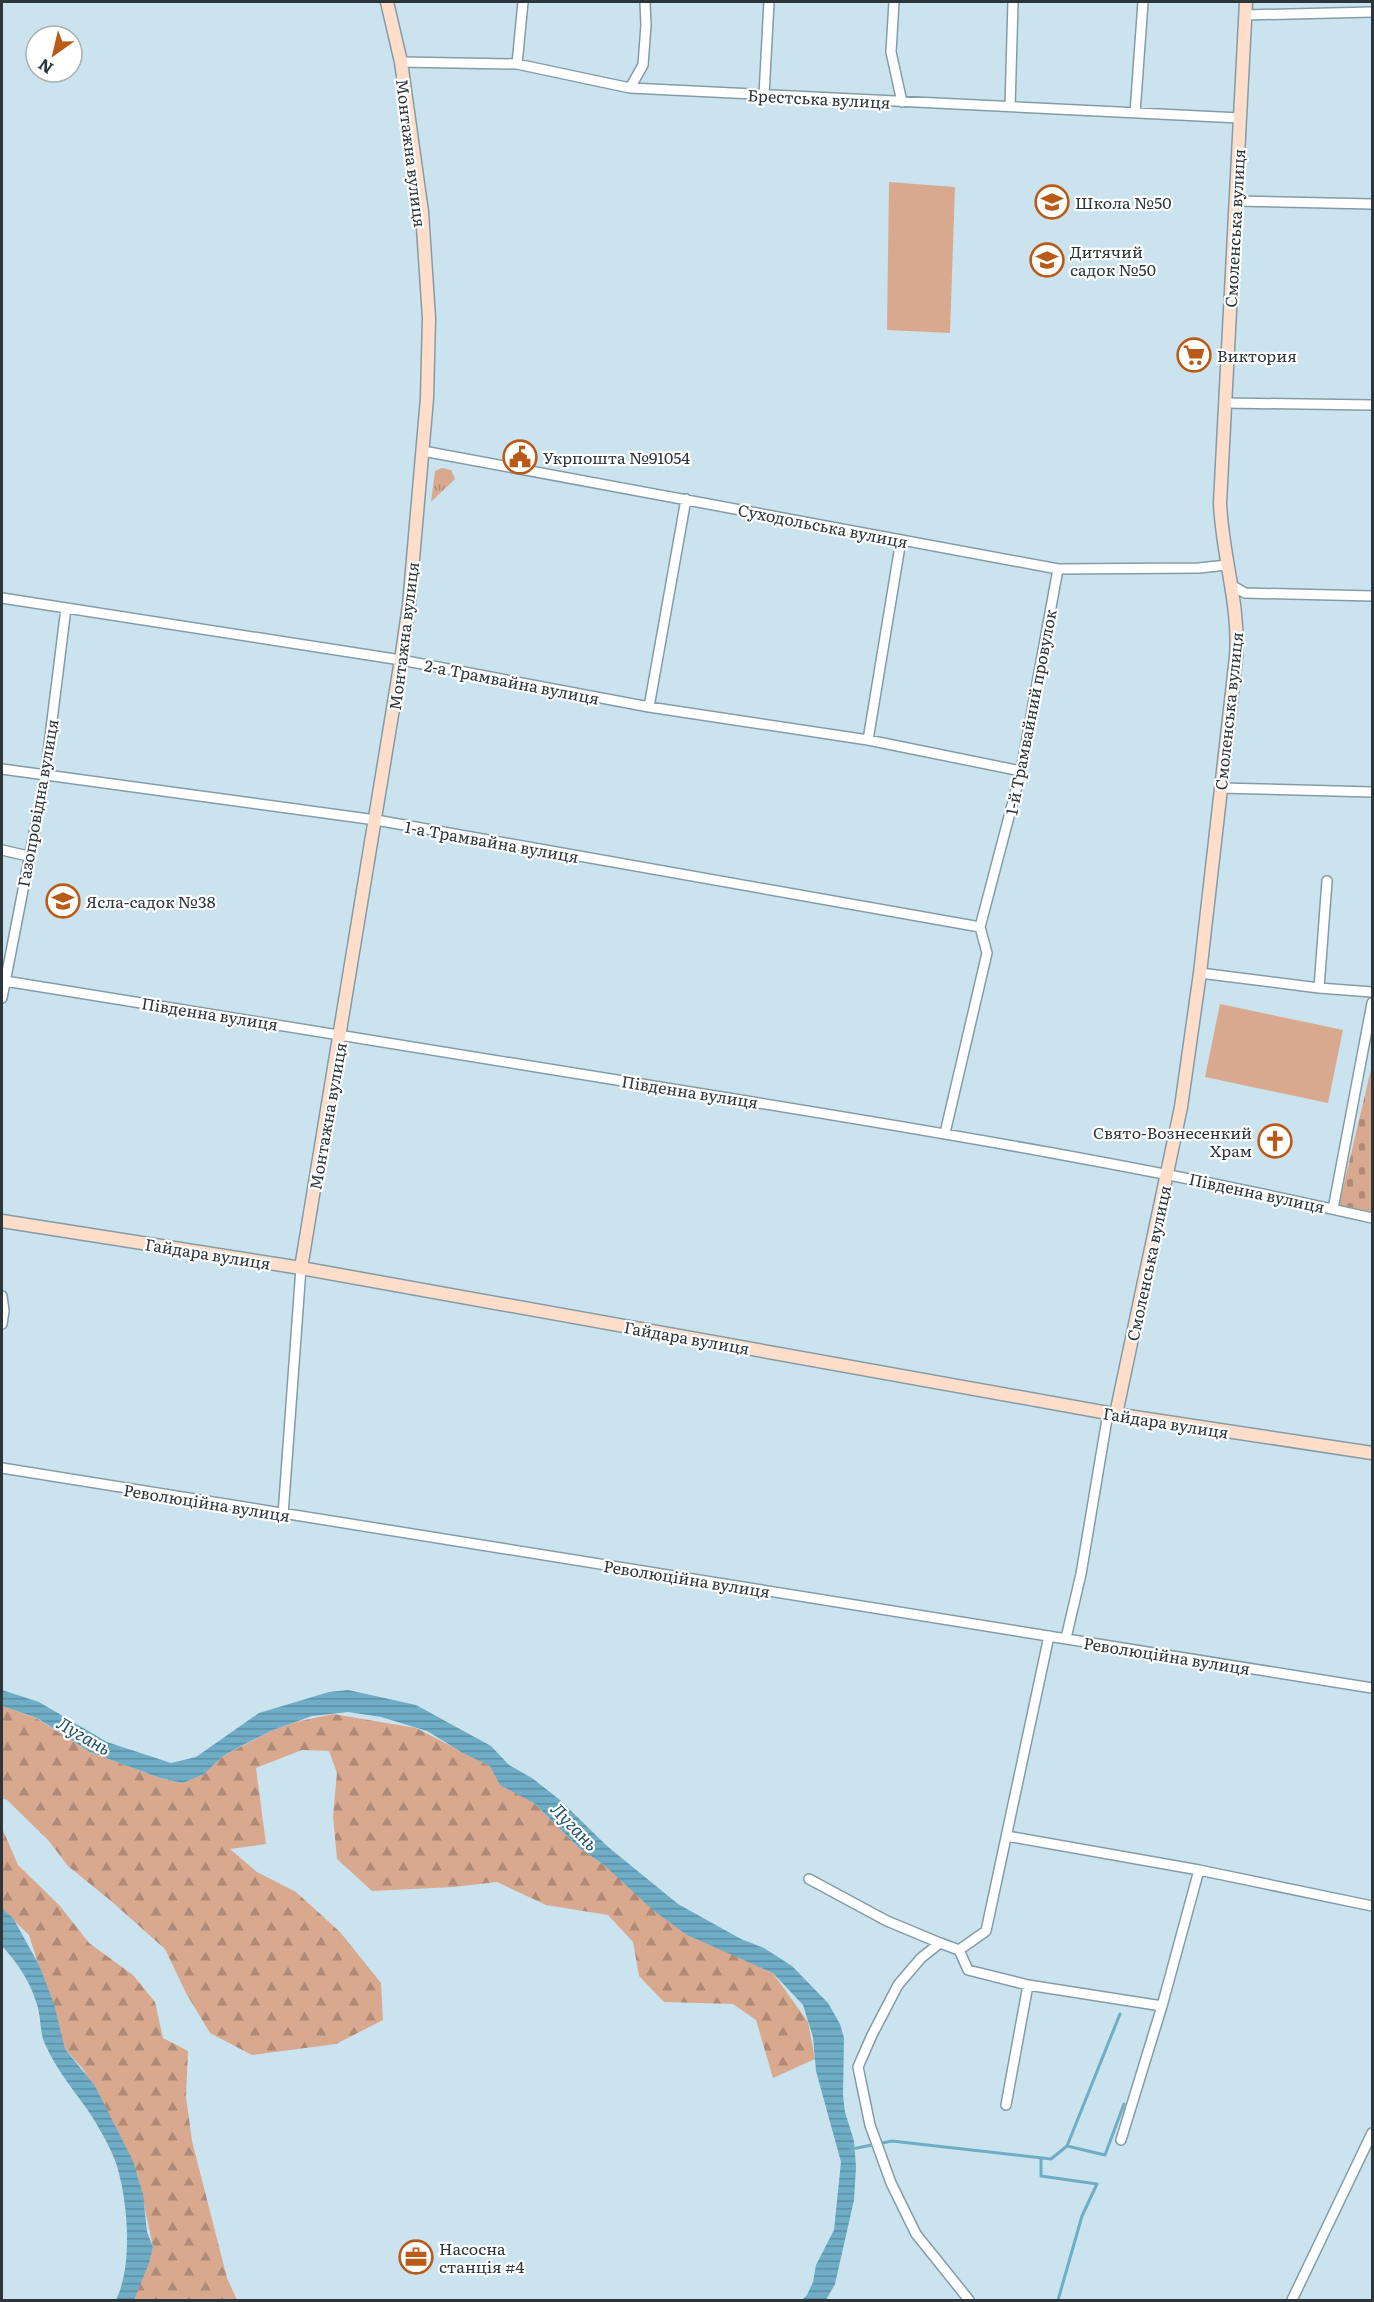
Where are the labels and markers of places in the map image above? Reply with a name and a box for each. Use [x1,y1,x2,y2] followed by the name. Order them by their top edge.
[1034,184,1070,220] school or university icon: Школа №50
[1075,190,1171,214] place label: Школа №50
[1070,239,1156,281] place label: Дитячий садок №50
[1029,242,1065,278] school or university icon: Дитячий садок №50
[1176,337,1212,373] supermarket icon: Виктория
[1217,343,1297,367] place label: Виктория
[502,439,538,475] public building icon: Укрпошта №91054
[543,445,690,469] place label: Укрпошта №91054
[45,883,81,919] school or university icon: Ясла-садок №38
[86,889,216,913] place label: Ясла-садок №38
[1093,1120,1252,1162] place label: Свято-Вознесенкий Храм
[1257,1123,1293,1159] church icon: Свято-Вознесенкий Храм
[439,2236,525,2278] place label: Насосна станція #4
[398,2239,434,2275] office icon: Насосна станція #4

